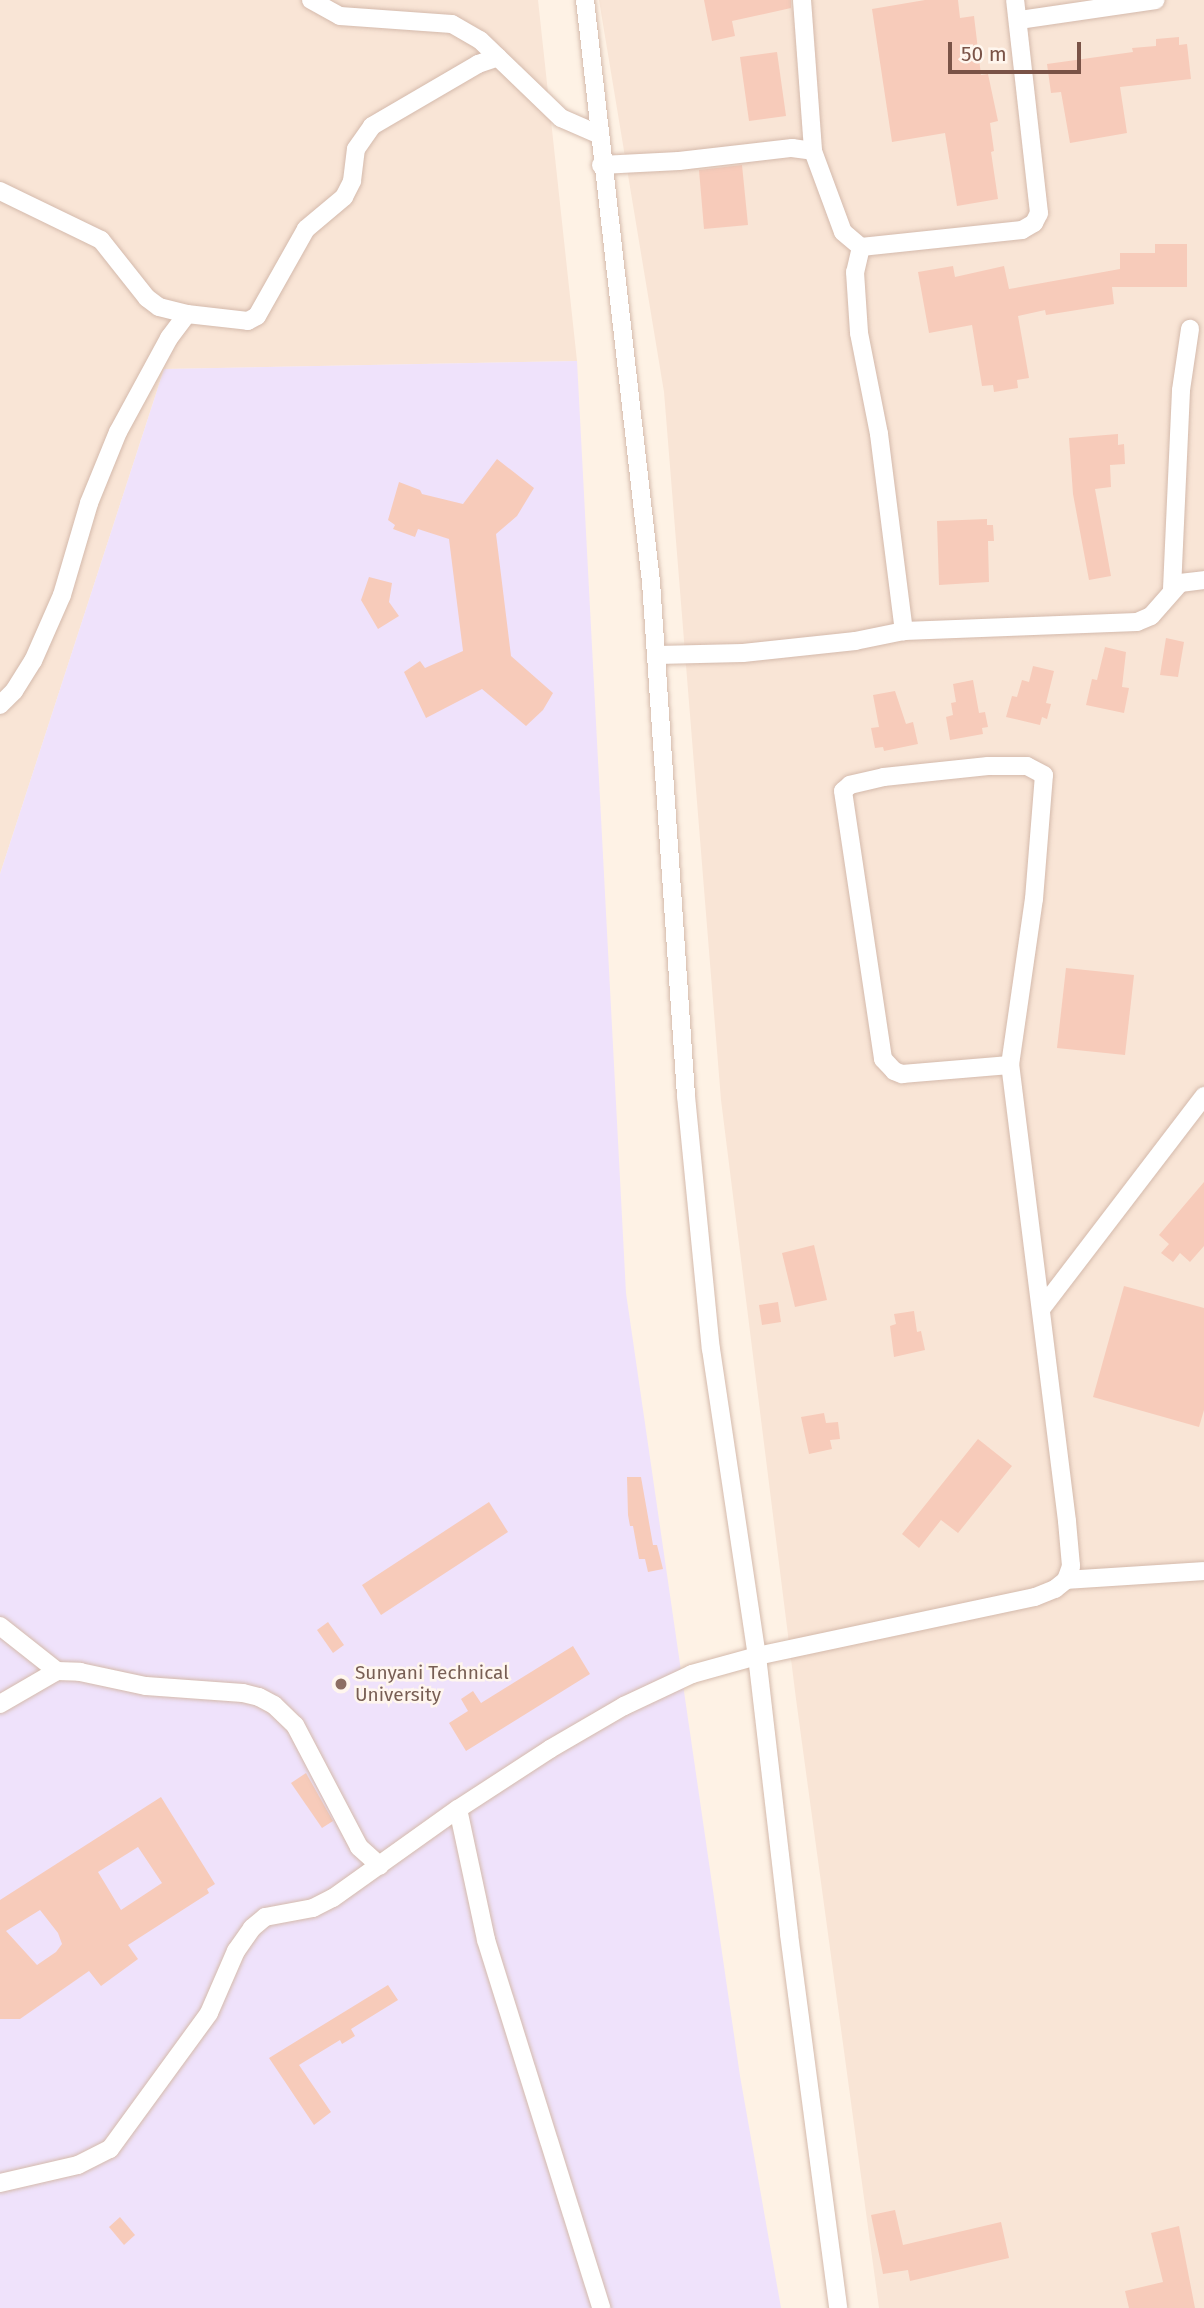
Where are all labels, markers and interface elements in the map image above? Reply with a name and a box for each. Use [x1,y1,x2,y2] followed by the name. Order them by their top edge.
[952,28,1085,72] scale bar
[961,41,1007,67] text: 50 m
[355,1662,509,1706] place label: Sunyani Technical University
[333,1676,349,1692] marker: Sunyani Technical University

